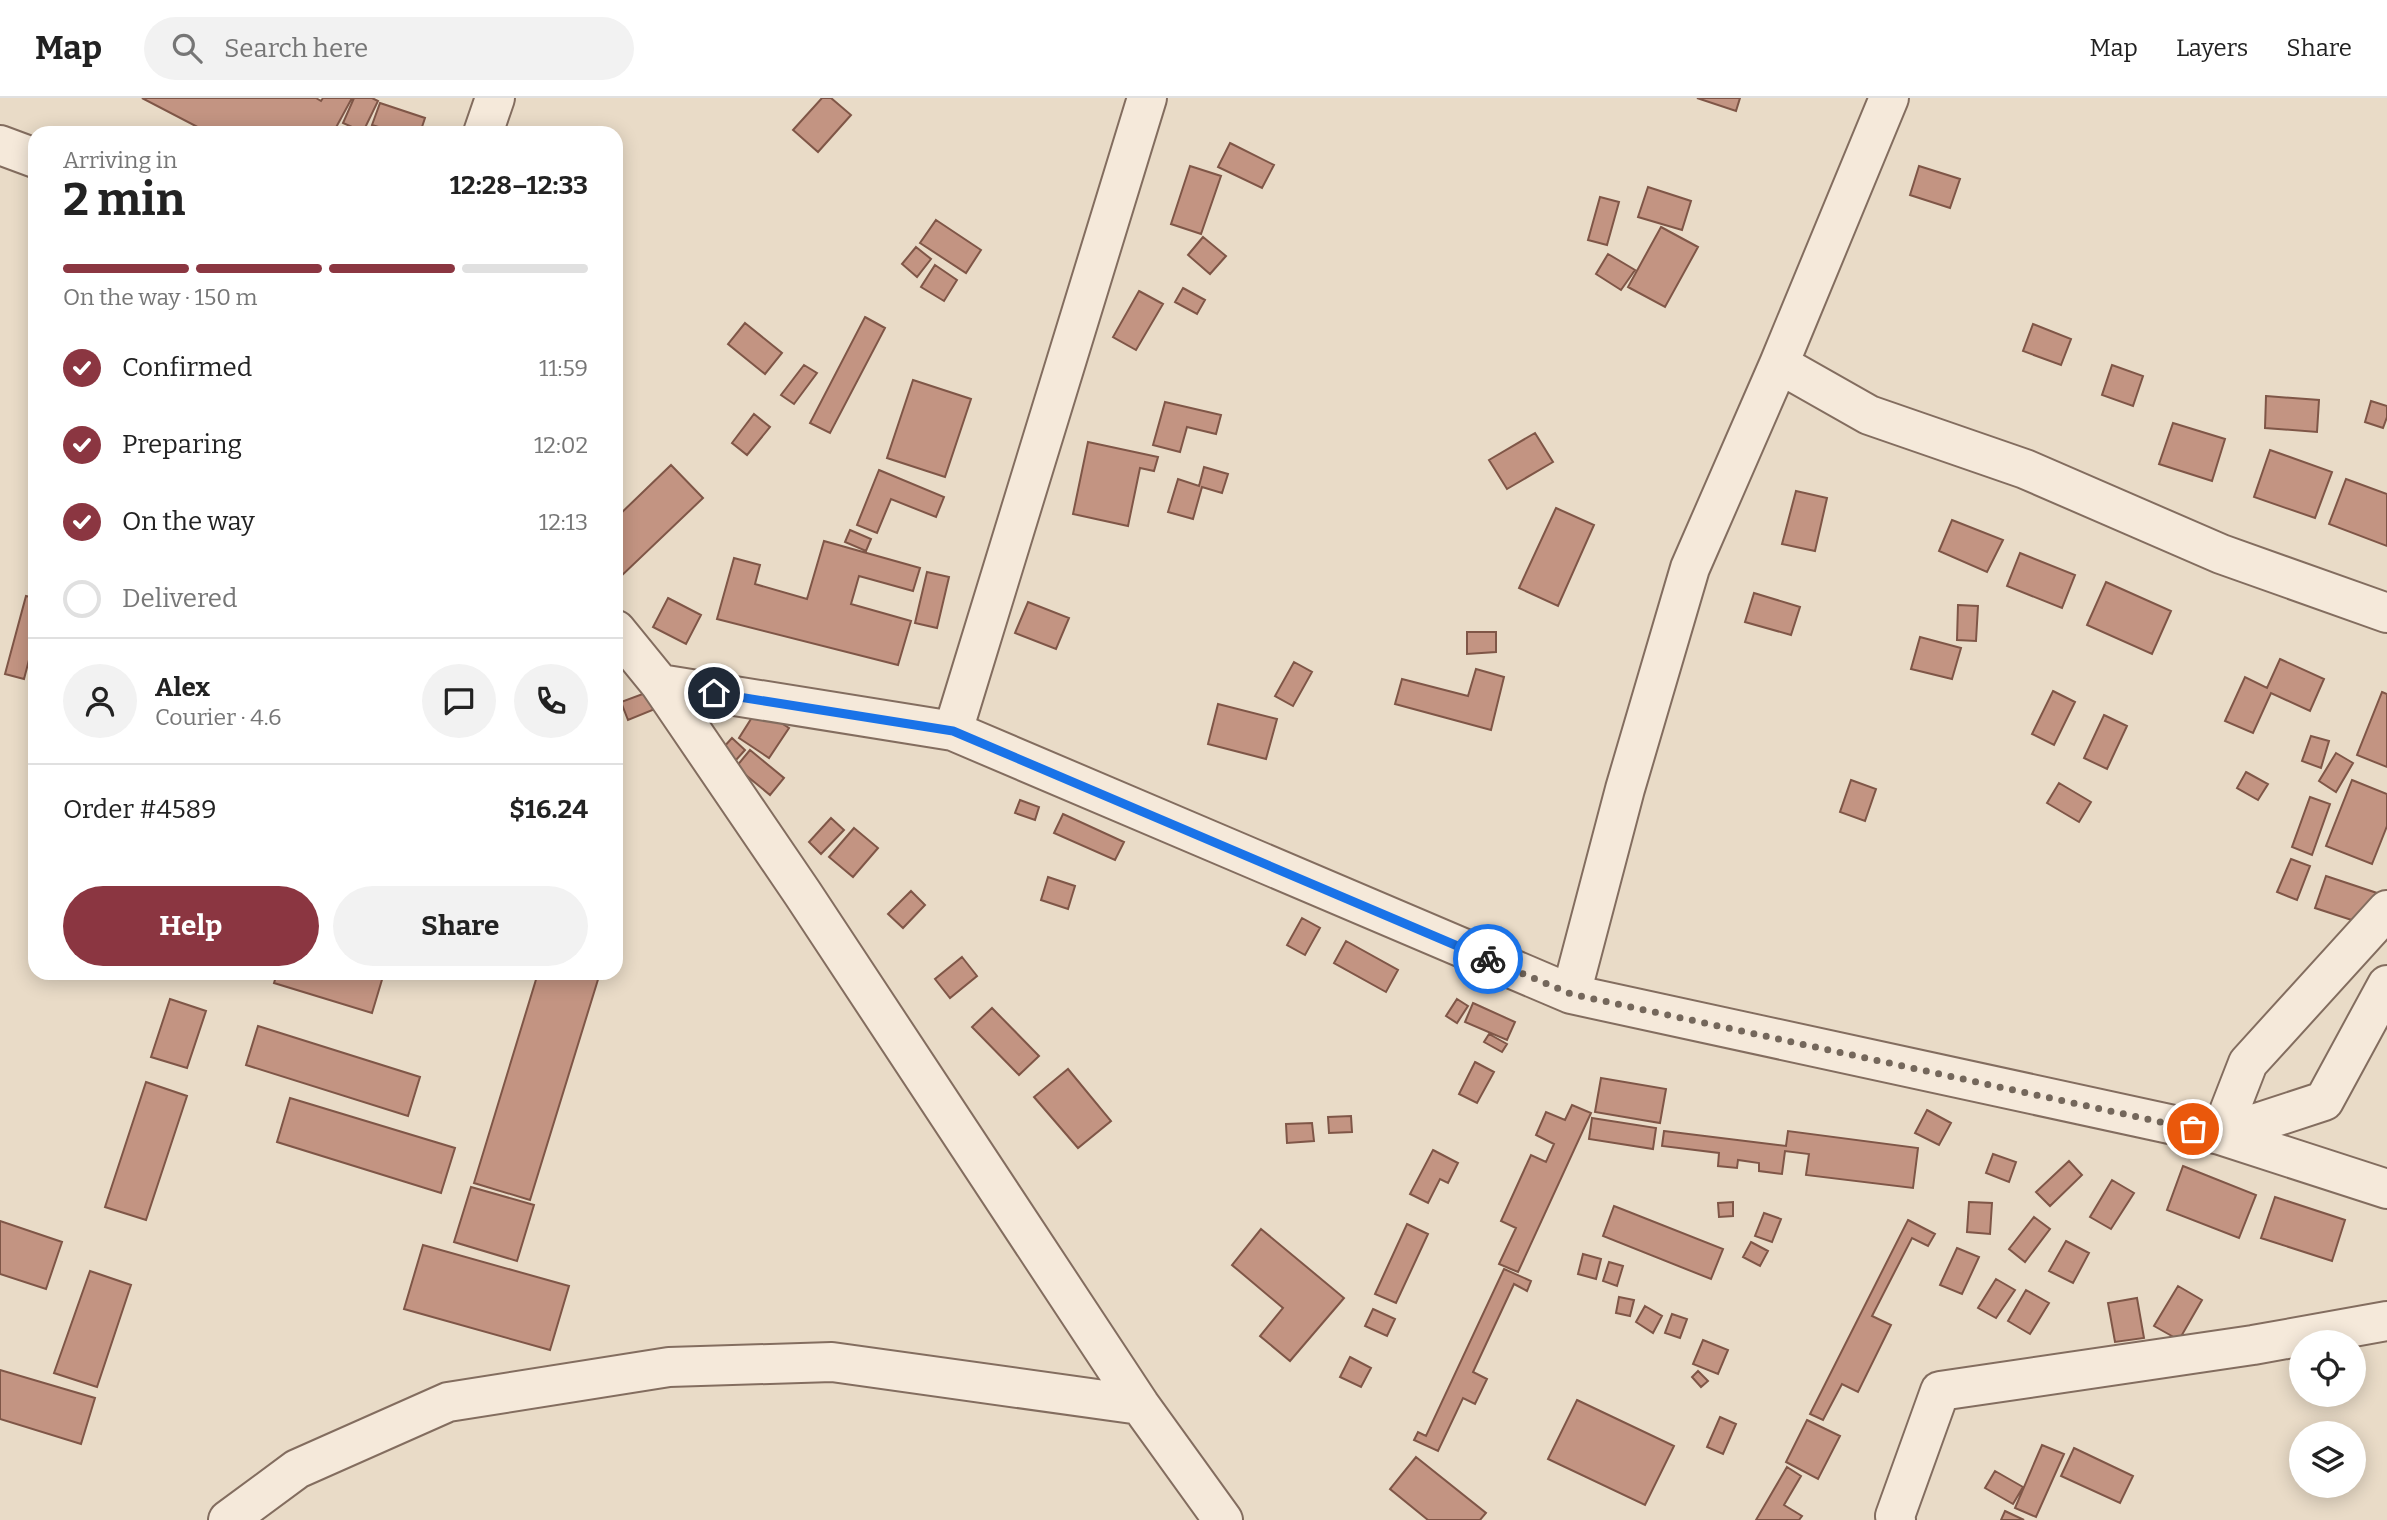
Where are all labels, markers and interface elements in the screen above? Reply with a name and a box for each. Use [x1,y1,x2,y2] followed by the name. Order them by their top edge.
[144,17,634,80] search box
[35,28,102,68] text: Map
[168,29,206,67] icon: search
[224,33,368,64] text: Search here
[2090,34,2138,62] text: Map
[2176,34,2248,62] text: Layers
[2286,34,2352,62] text: Share
[63,146,177,174] text: Arriving in
[450,170,588,201] text: 12:28–12:33
[63,172,185,227] text: 2 min
[63,283,257,311] text: On the way · 150 m
[63,349,101,387] icon: check
[122,352,252,383] text: Confirmed
[539,354,588,382] text: 11:59
[63,426,101,464] icon: check
[122,429,242,460] text: Preparing
[534,431,588,459] text: 12:02
[63,503,101,541] icon: check
[122,506,255,537] text: On the way
[539,508,588,536] text: 12:13
[122,583,237,614] text: Delivered
[684,663,744,723] pin
[63,664,137,738] button: person
[422,664,496,738] button: chat
[514,664,588,738] button: phone
[155,672,210,703] text: Alex
[695,674,733,712] icon: home
[155,703,282,731] text: Courier · 4.6
[63,794,216,825] text: Order #4589
[509,794,588,825] text: $16.24
[63,886,319,966] button: Help
[333,886,588,966] button: Share
[1453,924,1523,994] courier
[1469,940,1507,978] icon: bike
[2163,1099,2223,1159] pin
[2174,1110,2212,1148] icon: bag
[2289,1330,2366,1498] map controls
[2289,1330,2366,1407] button: locate
[2289,1421,2366,1498] button: layers

